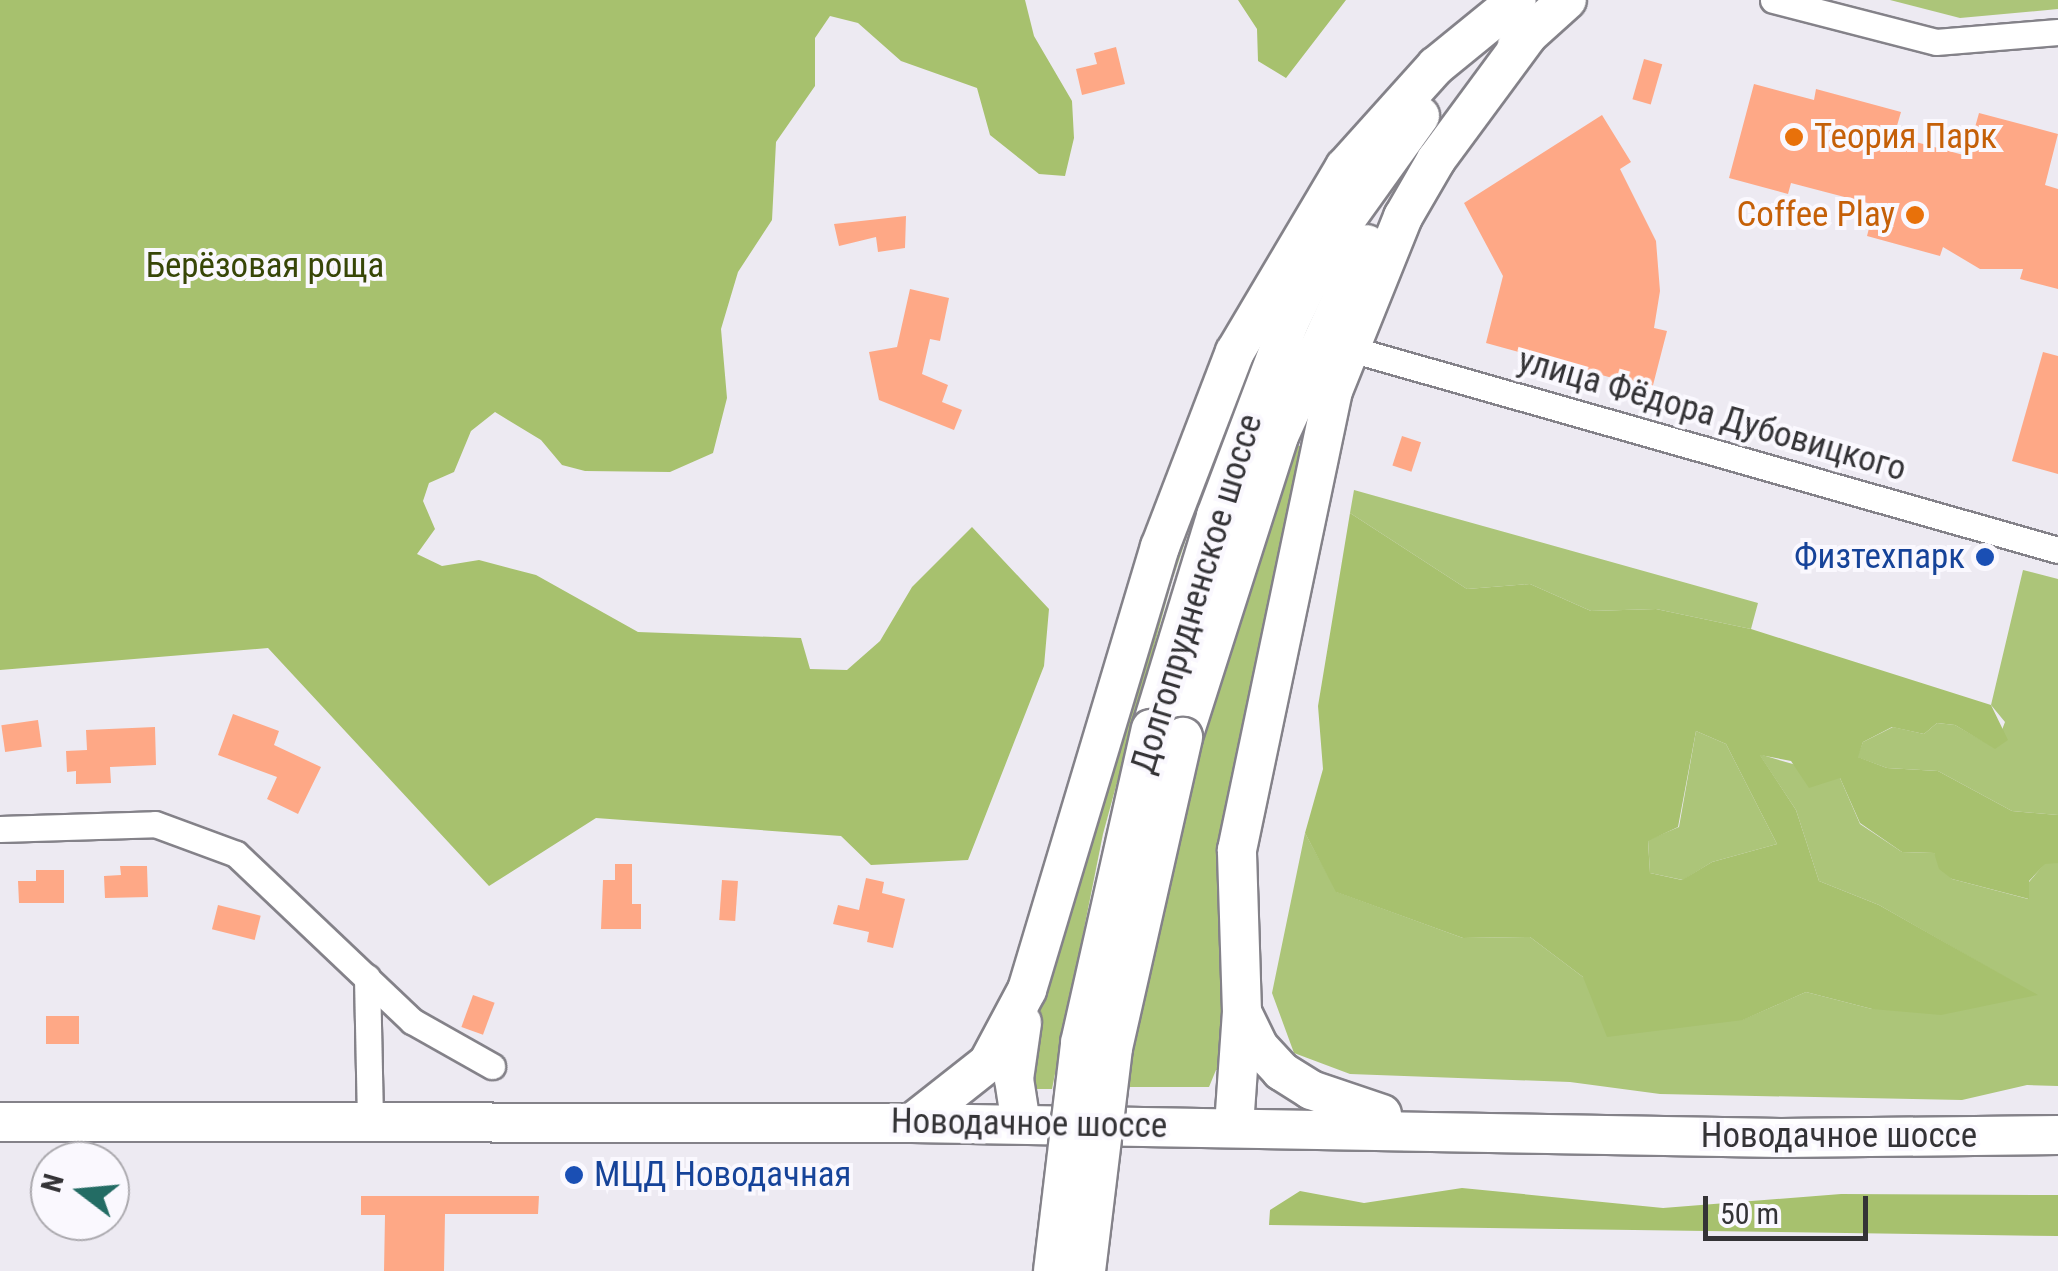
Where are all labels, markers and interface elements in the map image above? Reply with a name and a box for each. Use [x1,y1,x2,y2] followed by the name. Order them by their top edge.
[1814,116,1997,158] place label: Теория Парк
[1783,126,1805,148] marker: Теория Парк
[1736,194,1895,236] place label: Coffee Play
[1904,204,1926,226] marker: Coffee Play
[146,245,384,287] park label: Берёзовая роща
[1513,339,1911,491] street label: улица Фёдора Дубовицкого
[1122,409,1272,779] street label: Долгопрудненское шоссе
[1794,536,1965,578] place label: Физтехпарк
[1974,546,1996,568] marker: Физтехпарк
[890,1101,1168,1147] street label: Новодачное шоссе
[1701,1115,1977,1157] street label: Новодачное шоссе
[30,1141,130,1241] north arrow
[594,1154,851,1196] place label: МЦД Новодачная
[563,1164,585,1186] marker: МЦД Новодачная
[34,1170,71,1196] text: N
[1708,1176,1873,1238] scale bar
[1720,1196,1779,1231] text: 50 m

